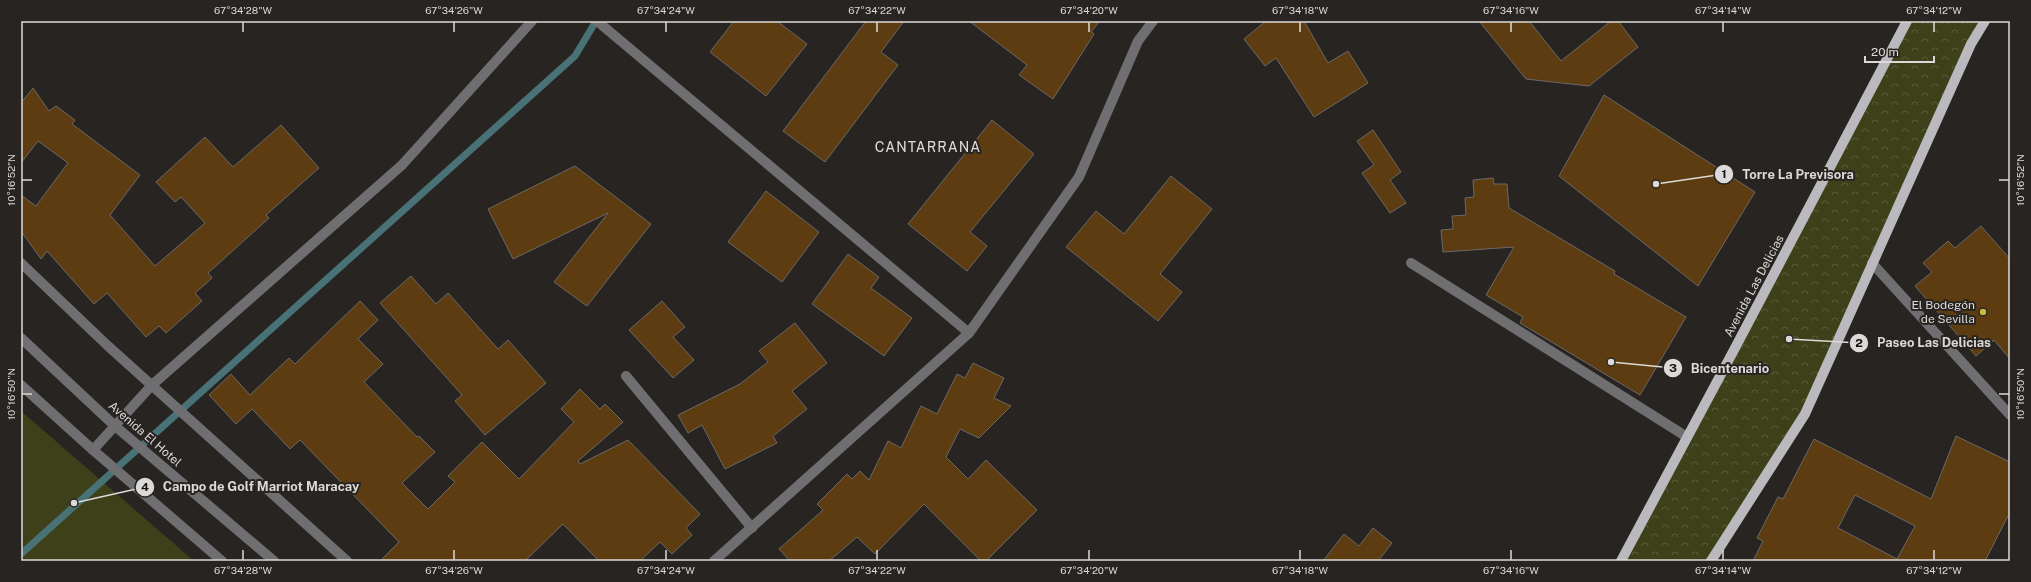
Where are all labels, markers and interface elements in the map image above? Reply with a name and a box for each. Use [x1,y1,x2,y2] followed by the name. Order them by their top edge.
[214,4,272,16] text: 67°34'28"W
[425,4,483,16] text: 67°34'26"W
[637,4,695,16] text: 67°34'24"W
[848,4,906,16] text: 67°34'22"W
[1060,4,1118,16] text: 67°34'20"W
[1272,4,1328,16] text: 67°34'18"W
[1483,4,1539,16] text: 67°34'16"W
[1695,4,1751,16] text: 67°34'14"W
[1906,4,1962,16] text: 67°34'12"W
[1865,38,1934,64] scale bar
[1871,45,1899,59] text: 20 m
[875,139,981,155] district label: CANTARRANA
[5,154,17,206] text: 10°16'52"N
[2014,154,2026,206] text: 10°16'52"N
[1714,162,1862,187] callout: Torre La Previsora
[1721,167,1727,181] text: 1
[1742,167,1854,182] text: Torre La Previsora
[1721,233,1787,339] street label: Avenida Las Delicias
[1911,298,1975,326] place label: El Bodegón de Sevilla
[1978,307,1988,317] marker: El Bodegón de Sevilla
[1849,330,1999,355] callout: Paseo Las Delicias
[1877,335,1991,350] text: Paseo Las Delicias
[1855,336,1863,350] text: 2
[1663,356,1777,381] callout: Bicentenario
[1669,361,1677,375] text: 3
[1691,361,1769,376] text: Bicentenario
[5,368,17,420] text: 10°16'50"N
[2014,368,2026,420] text: 10°16'50"N
[106,399,184,470] street label: Avenida El Hotel
[135,474,368,499] callout: Campo de Golf Marriot Maracay
[163,479,360,494] text: Campo de Golf Marriot Maracay
[141,480,149,494] text: 4
[214,564,272,576] text: 67°34'28"W
[425,564,483,576] text: 67°34'26"W
[637,564,695,576] text: 67°34'24"W
[848,564,906,576] text: 67°34'22"W
[1060,564,1118,576] text: 67°34'20"W
[1272,564,1328,576] text: 67°34'18"W
[1483,564,1539,576] text: 67°34'16"W
[1695,564,1751,576] text: 67°34'14"W
[1906,564,1962,576] text: 67°34'12"W

